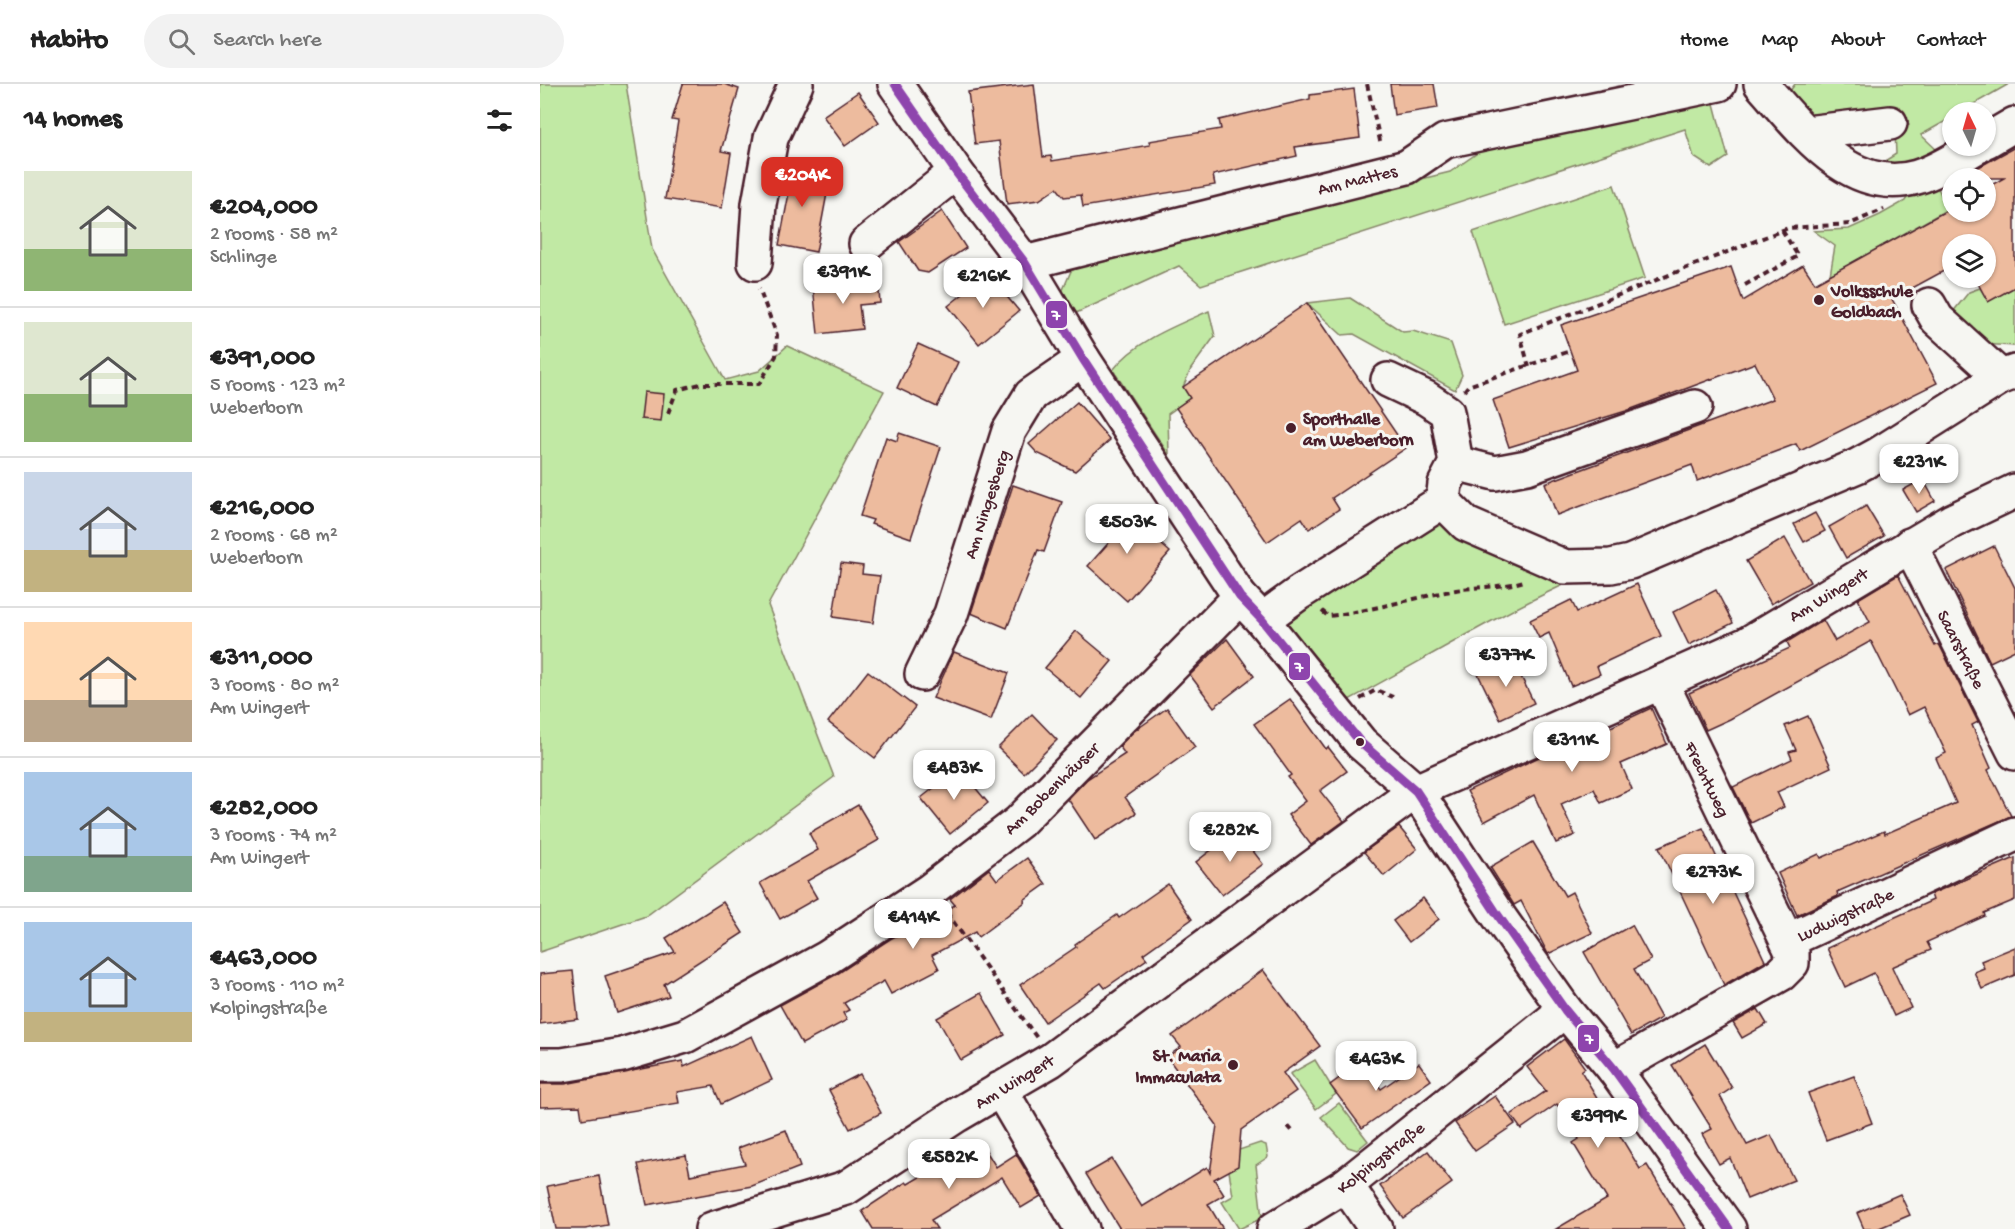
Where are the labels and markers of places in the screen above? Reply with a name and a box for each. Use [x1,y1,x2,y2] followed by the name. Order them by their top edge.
[760,157,844,208] pin: €204K
[801,254,885,305] pin: €391K
[941,258,1025,309] pin: €216K
[1830,282,1914,324] place label: Volksschule Goldbach
[1812,293,1826,307] marker: Volksschule Goldbach
[1302,410,1414,452] place label: Sporthalle am Weberborn
[1284,421,1298,435] marker: Sporthalle am Weberborn
[1877,444,1961,495] pin: €231K
[1085,504,1169,555] pin: €503K
[1464,637,1548,688] pin: €377K
[1530,722,1614,773] pin: €311K
[1354,736,1366,748] unlabelled marker
[912,750,996,801] pin: €483K
[1188,812,1272,863] pin: €282K
[1671,854,1755,905] pin: €273K
[871,899,955,950] pin: €414K
[1334,1041,1418,1092] pin: €463K
[1135,1047,1222,1089] place label: St. Maria Immaculata
[1226,1058,1240,1072] marker: St. Maria Immaculata
[1556,1098,1640,1149] pin: €399K
[907,1139,991,1190] pin: €582K

